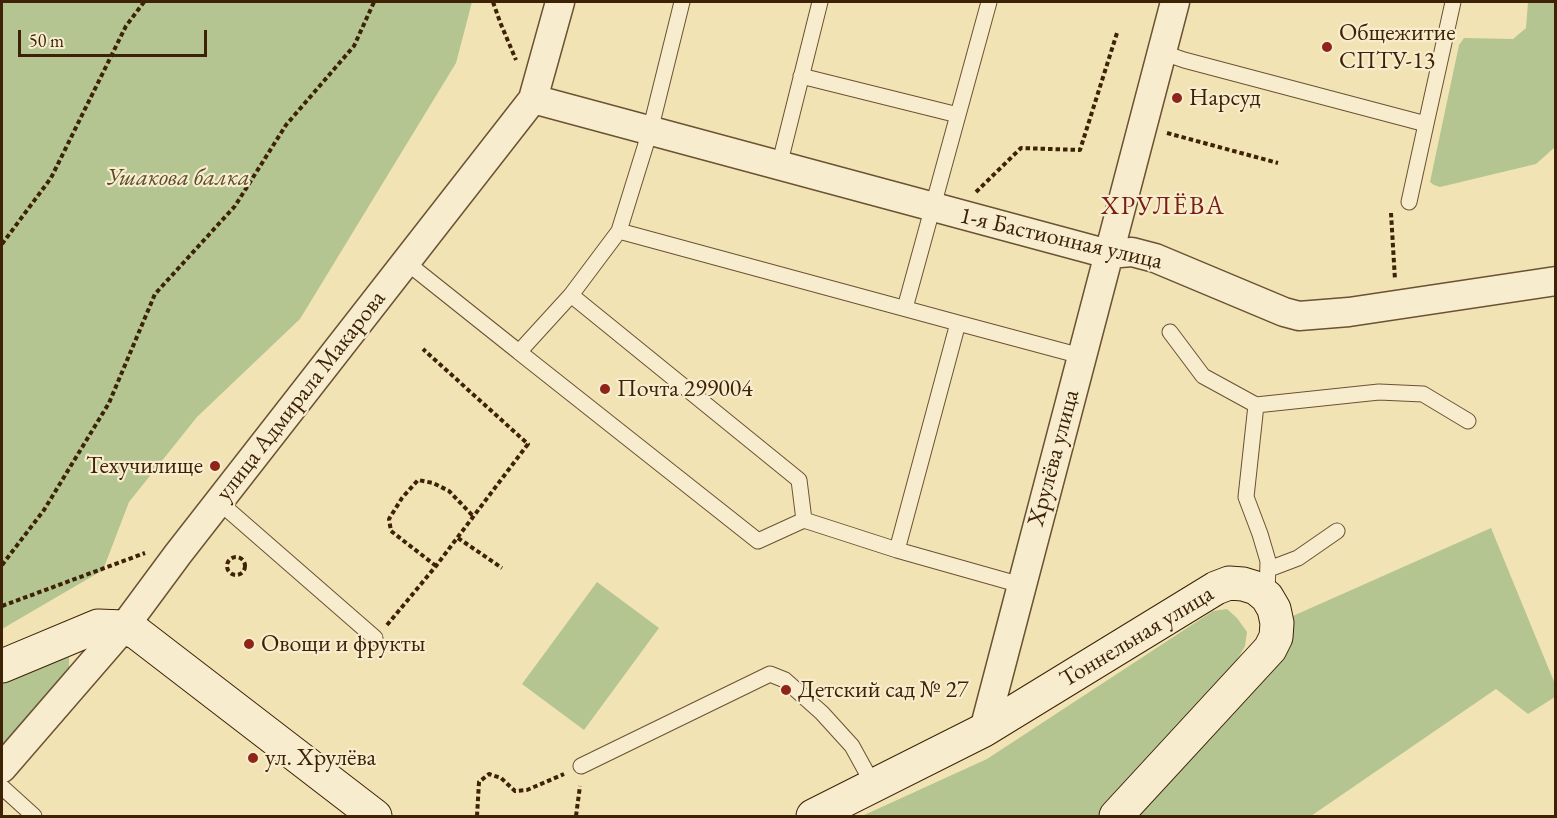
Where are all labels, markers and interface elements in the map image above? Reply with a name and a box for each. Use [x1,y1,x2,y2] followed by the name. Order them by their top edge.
[21,18,210,56] scale bar
[1339,19,1456,75] place label: Общежитие СПТУ-13
[29,29,64,52] text: 50 m
[1320,40,1334,54] marker: Общежитие СПТУ-13
[1189,84,1261,112] place label: Нарсуд
[1170,91,1184,105] marker: Нарсуд
[106,164,250,192] park label: Ушакова балка
[1101,191,1225,223] district label: ХРУЛЁВА
[957,202,1165,276] street label: 1-я Бастионная улица
[210,285,392,507] street label: улица Адмирала Макарова
[617,375,753,403] place label: Почта 299004
[598,382,612,396] marker: Почта 299004
[1022,387,1086,529] street label: Хрулёва улица
[86,452,203,480] place label: Техучилище
[208,459,222,473] marker: Техучилище
[1055,580,1219,694] street label: Тоннельная улица
[261,630,425,658] place label: Овощи и фрукты
[242,637,256,651] marker: Овощи и фрукты
[798,676,968,704] place label: Детский сад № 27
[779,683,793,697] marker: Детский сад № 27
[265,744,376,772] place label: ул. Хрулёва
[246,751,260,765] marker: ул. Хрулёва

